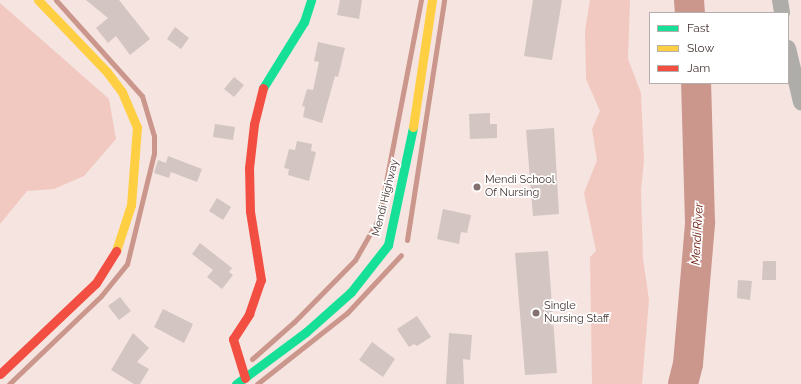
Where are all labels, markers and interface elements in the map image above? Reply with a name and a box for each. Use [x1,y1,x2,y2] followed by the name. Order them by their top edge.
[649,12,789,84] legend
[687,21,710,35] text: Fast
[687,41,714,55] text: Slow
[687,61,710,75] text: Jam
[370,158,402,238] street label: Mendi Highway
[485,174,555,200] place label: Mendi School Of Nursing
[472,182,482,192] marker: Mendi School Of Nursing
[689,203,707,265] water label: Mendi River
[544,300,609,326] place label: Single Nursing Staff
[531,308,541,318] marker: Single Nursing Staff

